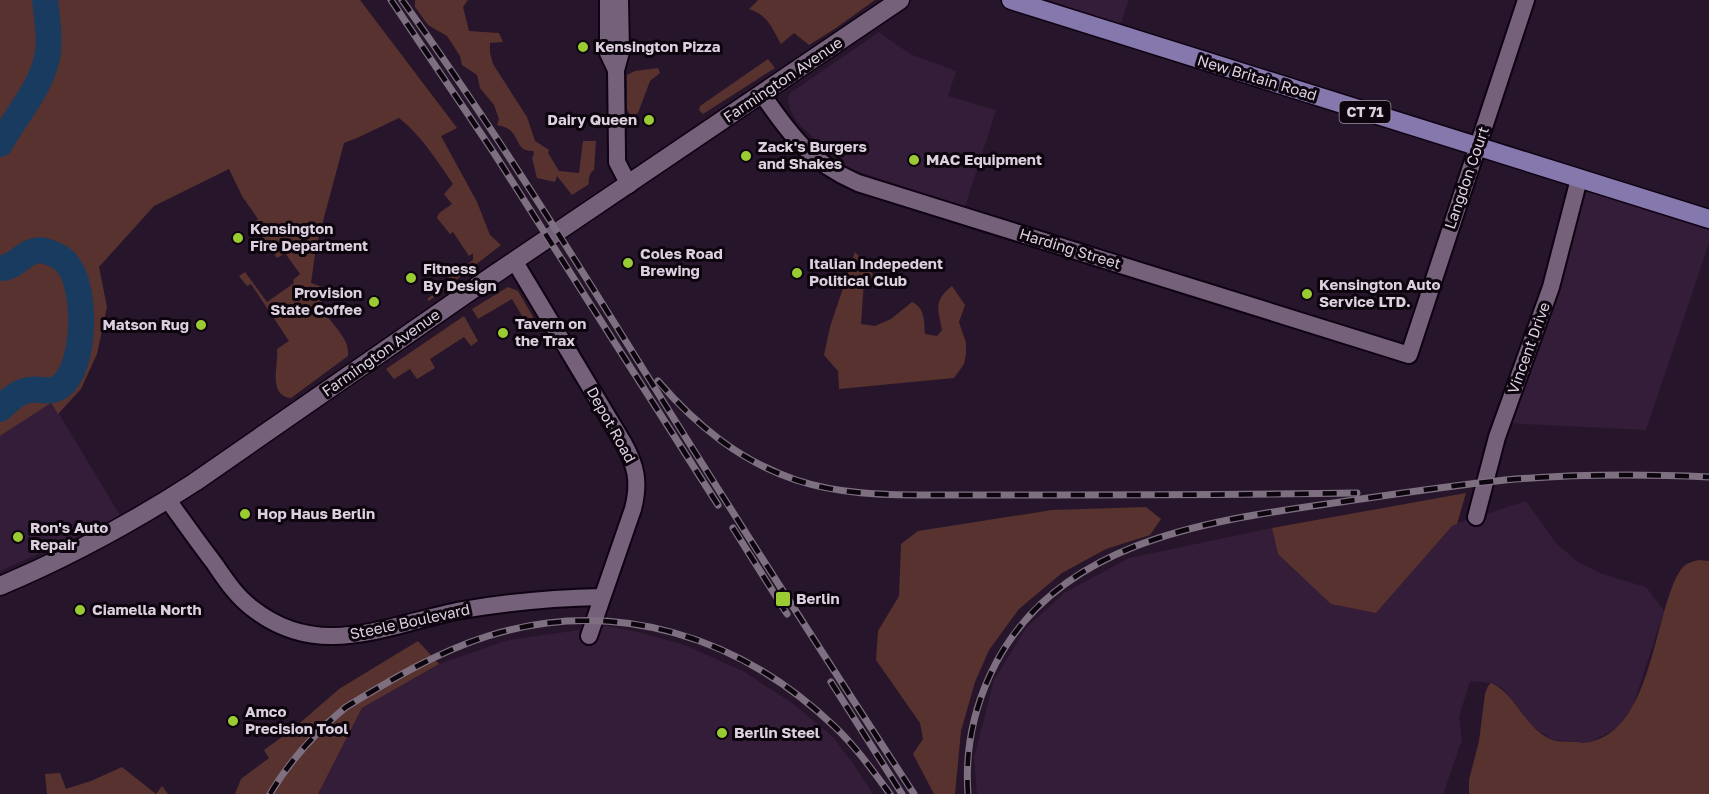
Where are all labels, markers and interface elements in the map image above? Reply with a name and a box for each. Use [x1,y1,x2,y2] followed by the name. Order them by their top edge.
[720,33,846,126] street label: Farmington Avenue
[595,37,721,55] place label: Kensington Pizza
[576,40,590,54] marker: Kensington Pizza
[1195,50,1319,104] street label: New Britain Road
[1340,101,1390,123] road number: CT 71
[547,110,637,128] place label: Dairy Queen
[642,113,656,127] marker: Dairy Queen
[1440,124,1492,231] street label: Langdon Court
[758,137,867,172] place label: Zack's Burgers and Shakes
[739,149,753,163] marker: Zack's Burgers and Shakes
[926,150,1042,168] place label: MAC Equipment
[907,153,921,167] marker: MAC Equipment
[250,219,368,254] place label: Kensington Fire Department
[1017,224,1123,272] street label: Harding Street
[231,231,245,245] marker: Kensington Fire Department
[640,244,723,279] place label: Coles Road Brewing
[809,254,943,289] place label: Italian Indepedent Political Club
[621,256,635,270] marker: Coles Road Brewing
[423,259,497,294] place label: Fitness By Design
[790,266,804,280] marker: Italian Indepedent Political Club
[404,271,418,285] marker: Fitness By Design
[1319,275,1440,310] place label: Kensington Auto Service LTD.
[270,283,362,318] place label: Provision State Coffee
[1300,287,1314,301] marker: Kensington Auto Service LTD.
[367,295,381,309] marker: Provision State Coffee
[1503,299,1553,396] street label: Vincent Drive
[318,305,443,400] street label: Farmington Avenue
[515,314,586,349] place label: Tavern on the Trax
[102,315,189,333] place label: Matson Rug
[194,318,208,332] marker: Matson Rug
[496,326,510,340] marker: Tavern on the Trax
[584,383,640,466] street label: Depot Road
[257,504,375,522] place label: Hop Haus Berlin
[238,507,252,521] marker: Hop Haus Berlin
[30,518,108,553] place label: Ron's Auto Repair
[11,530,25,544] marker: Ron's Auto Repair
[796,589,840,607] place label: Berlin
[774,590,792,608] marker: Berlin
[92,600,202,618] place label: Ciamella North
[348,600,471,643] street label: Steele Boulevard
[73,603,87,617] marker: Ciamella North
[245,702,348,737] place label: Amco Precision Tool
[226,714,240,728] marker: Amco Precision Tool
[734,723,820,741] place label: Berlin Steel
[715,726,729,740] marker: Berlin Steel

